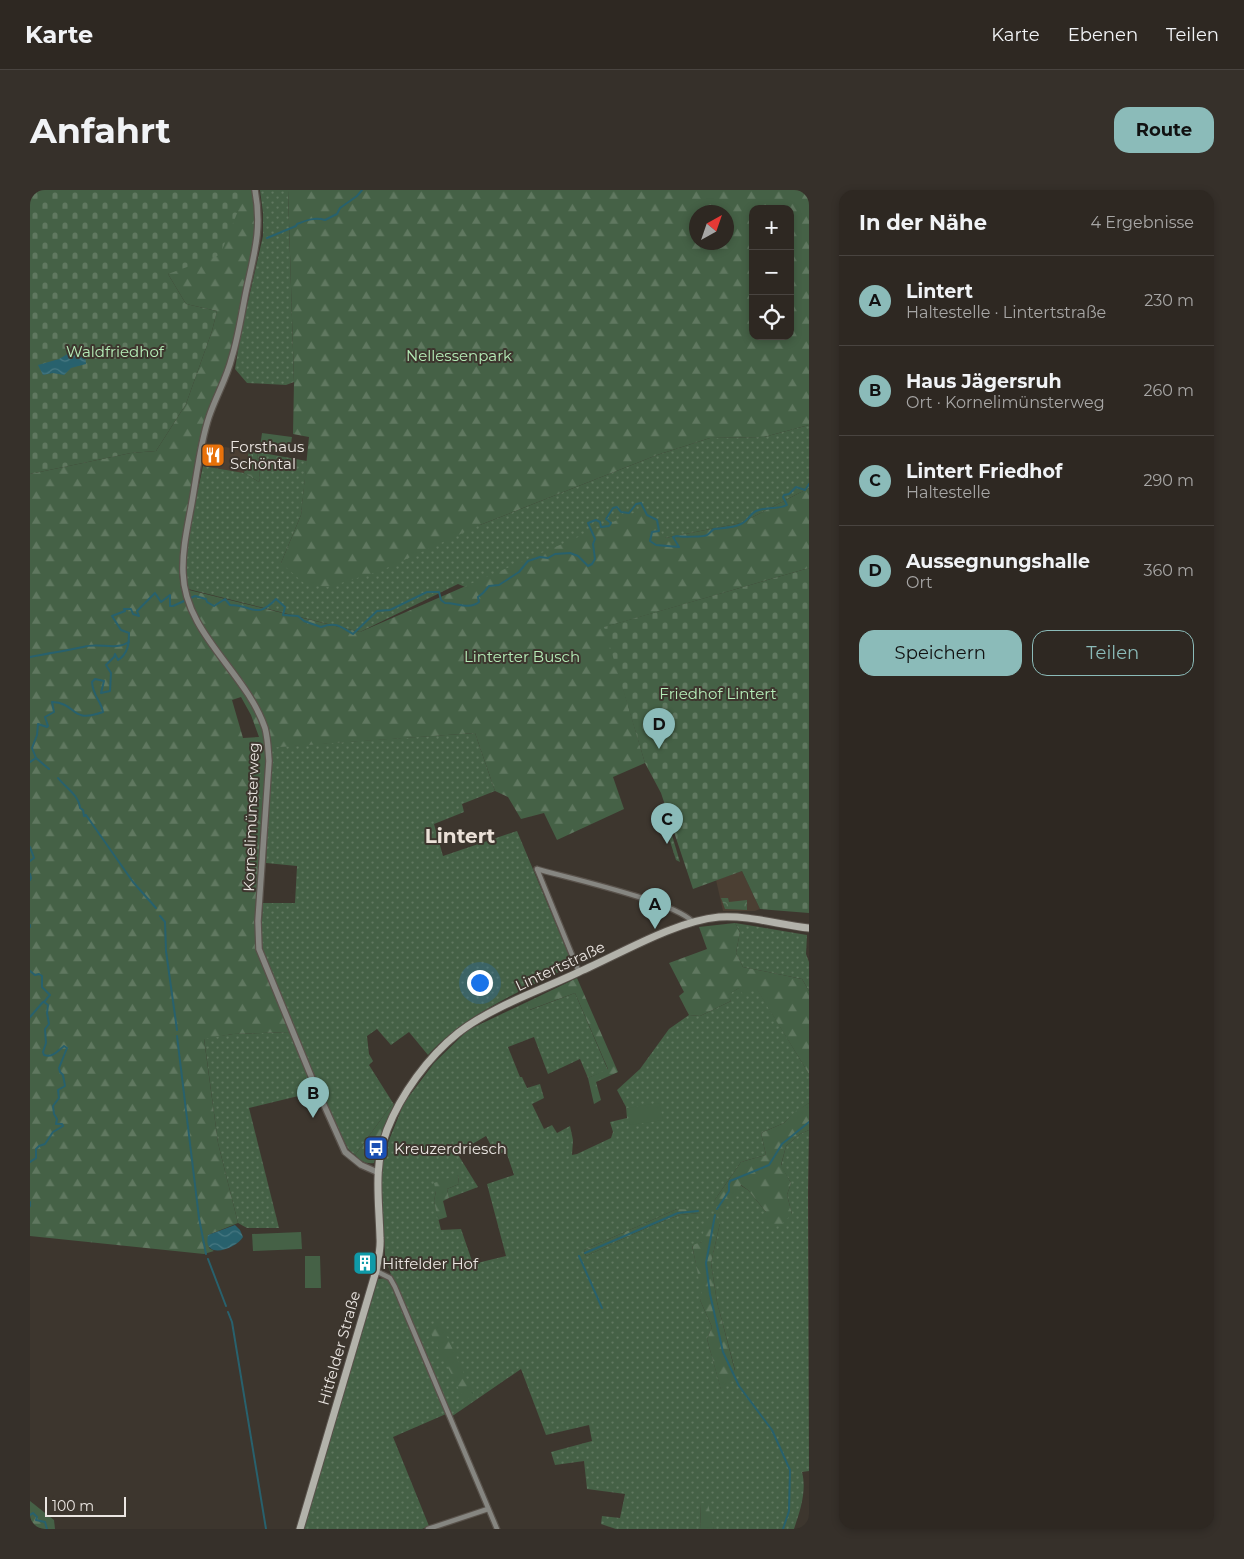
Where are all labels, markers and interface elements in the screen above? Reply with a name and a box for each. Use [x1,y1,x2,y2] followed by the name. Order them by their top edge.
[25,20,93,49] text: Karte
[991,24,1040,46] text: Karte
[1068,24,1138,46] text: Ebenen
[1166,24,1219,46] text: Teilen
[1114,107,1214,153] button: Route
[30,109,171,152] text: Anfahrt
[689,205,734,250] north arrow
[749,205,794,340] map controls
[749,205,794,250] button: +
[859,210,987,235] text: In der Nähe
[1090,213,1194,232] text: 4 Ergebnisse
[749,250,794,295] button: −
[906,280,973,303] text: Lintert
[869,291,881,310] text: A
[1144,291,1194,310] text: 230 m
[749,295,794,340] button: locate
[906,303,1106,322] text: Haltestelle · Lintertstraße
[66,342,165,361] park label: Waldfriedhof
[406,346,512,365] park label: Nellessenpark
[906,370,1062,393] text: Haus Jägersruh
[869,381,881,400] text: B
[1143,381,1194,400] text: 260 m
[906,393,1105,412] text: Ort · Kornelimünsterweg
[230,437,304,473] place label: Forsthaus Schöntal
[200,442,226,468] restaurant icon: Forsthaus Schöntal
[906,460,1062,483] text: Lintert Friedhof
[869,471,881,490] text: C
[1143,471,1194,490] text: 290 m
[906,483,990,502] text: Haltestelle
[906,550,1090,573] text: Aussegnungshalle
[868,561,882,580] text: D
[1143,561,1194,580] text: 360 m
[906,573,933,592] text: Ort
[859,630,1022,676] button: Speichern
[1032,630,1194,676] button: Teilen
[464,647,580,666] park label: Linterter Busch
[659,684,777,703] park label: Friedhof Lintert
[643,708,675,749] pin: D
[239,742,263,892] street label: Kornelimünsterweg
[651,803,683,844] pin: C
[425,824,496,848] district label: Lintert
[639,888,671,929] pin: A
[512,937,608,995] street label: Lintertstraße
[467,970,493,996] your location
[297,1077,329,1118] pin: B
[363,1135,389,1161] bus stop icon: Kreuzerdriesch
[394,1139,507,1158] place label: Kreuzerdriesch
[352,1250,378,1276] building icon: Hitfelder Hof
[382,1254,479,1273] place label: Hitfelder Hof
[314,1289,364,1407] street label: Hitfelder Straße
[45,1494,126,1517] scale bar
[52,1497,94,1515] text: 100 m

